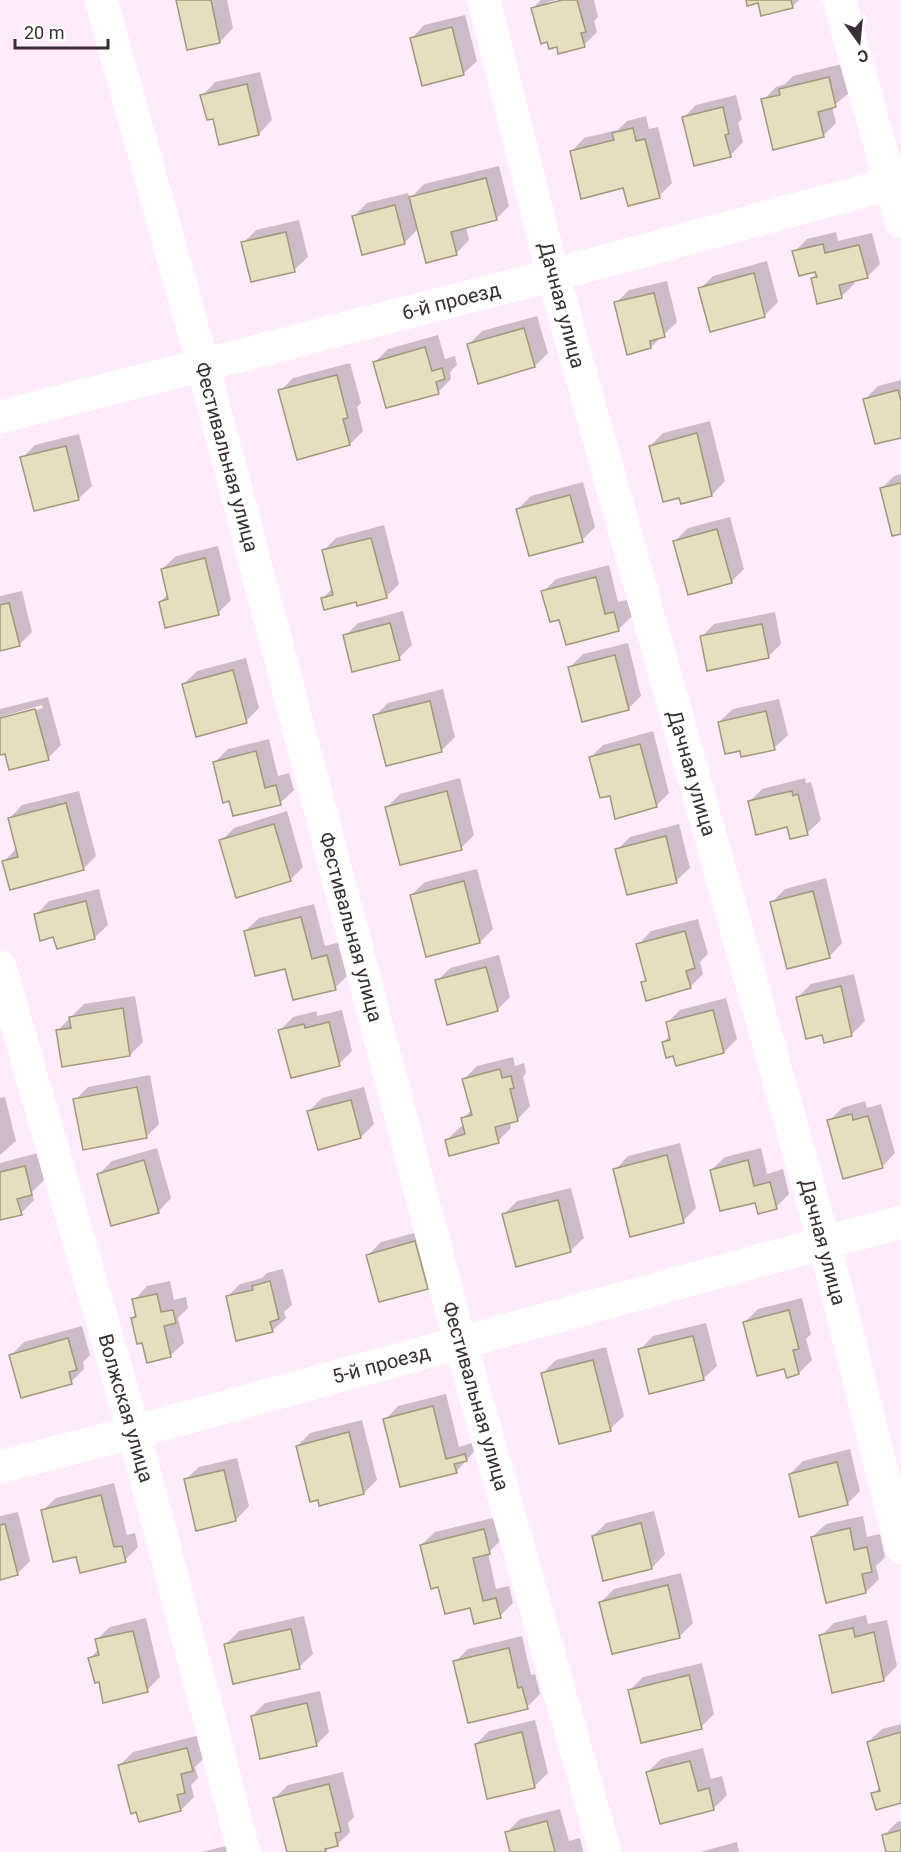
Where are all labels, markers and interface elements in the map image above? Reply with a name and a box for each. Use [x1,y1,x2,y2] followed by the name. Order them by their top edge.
[15,12,108,50] scale bar
[829,12,889,72] north arrow
[24,22,64,43] text: 20 m
[855,45,870,67] text: С
[534,239,590,371] street label: Дачная улица
[399,277,503,325] street label: 6-й проезд
[190,359,264,555] street label: Фестивальная улица
[663,707,721,839] street label: Дачная улица
[314,829,388,1025] street label: Фестивальная улица
[795,1176,851,1308] street label: Дачная улица
[437,1299,515,1493] street label: Фестивальная улица
[93,1331,159,1485] street label: Волжская улица
[329,1339,433,1389] street label: 5-й проезд

